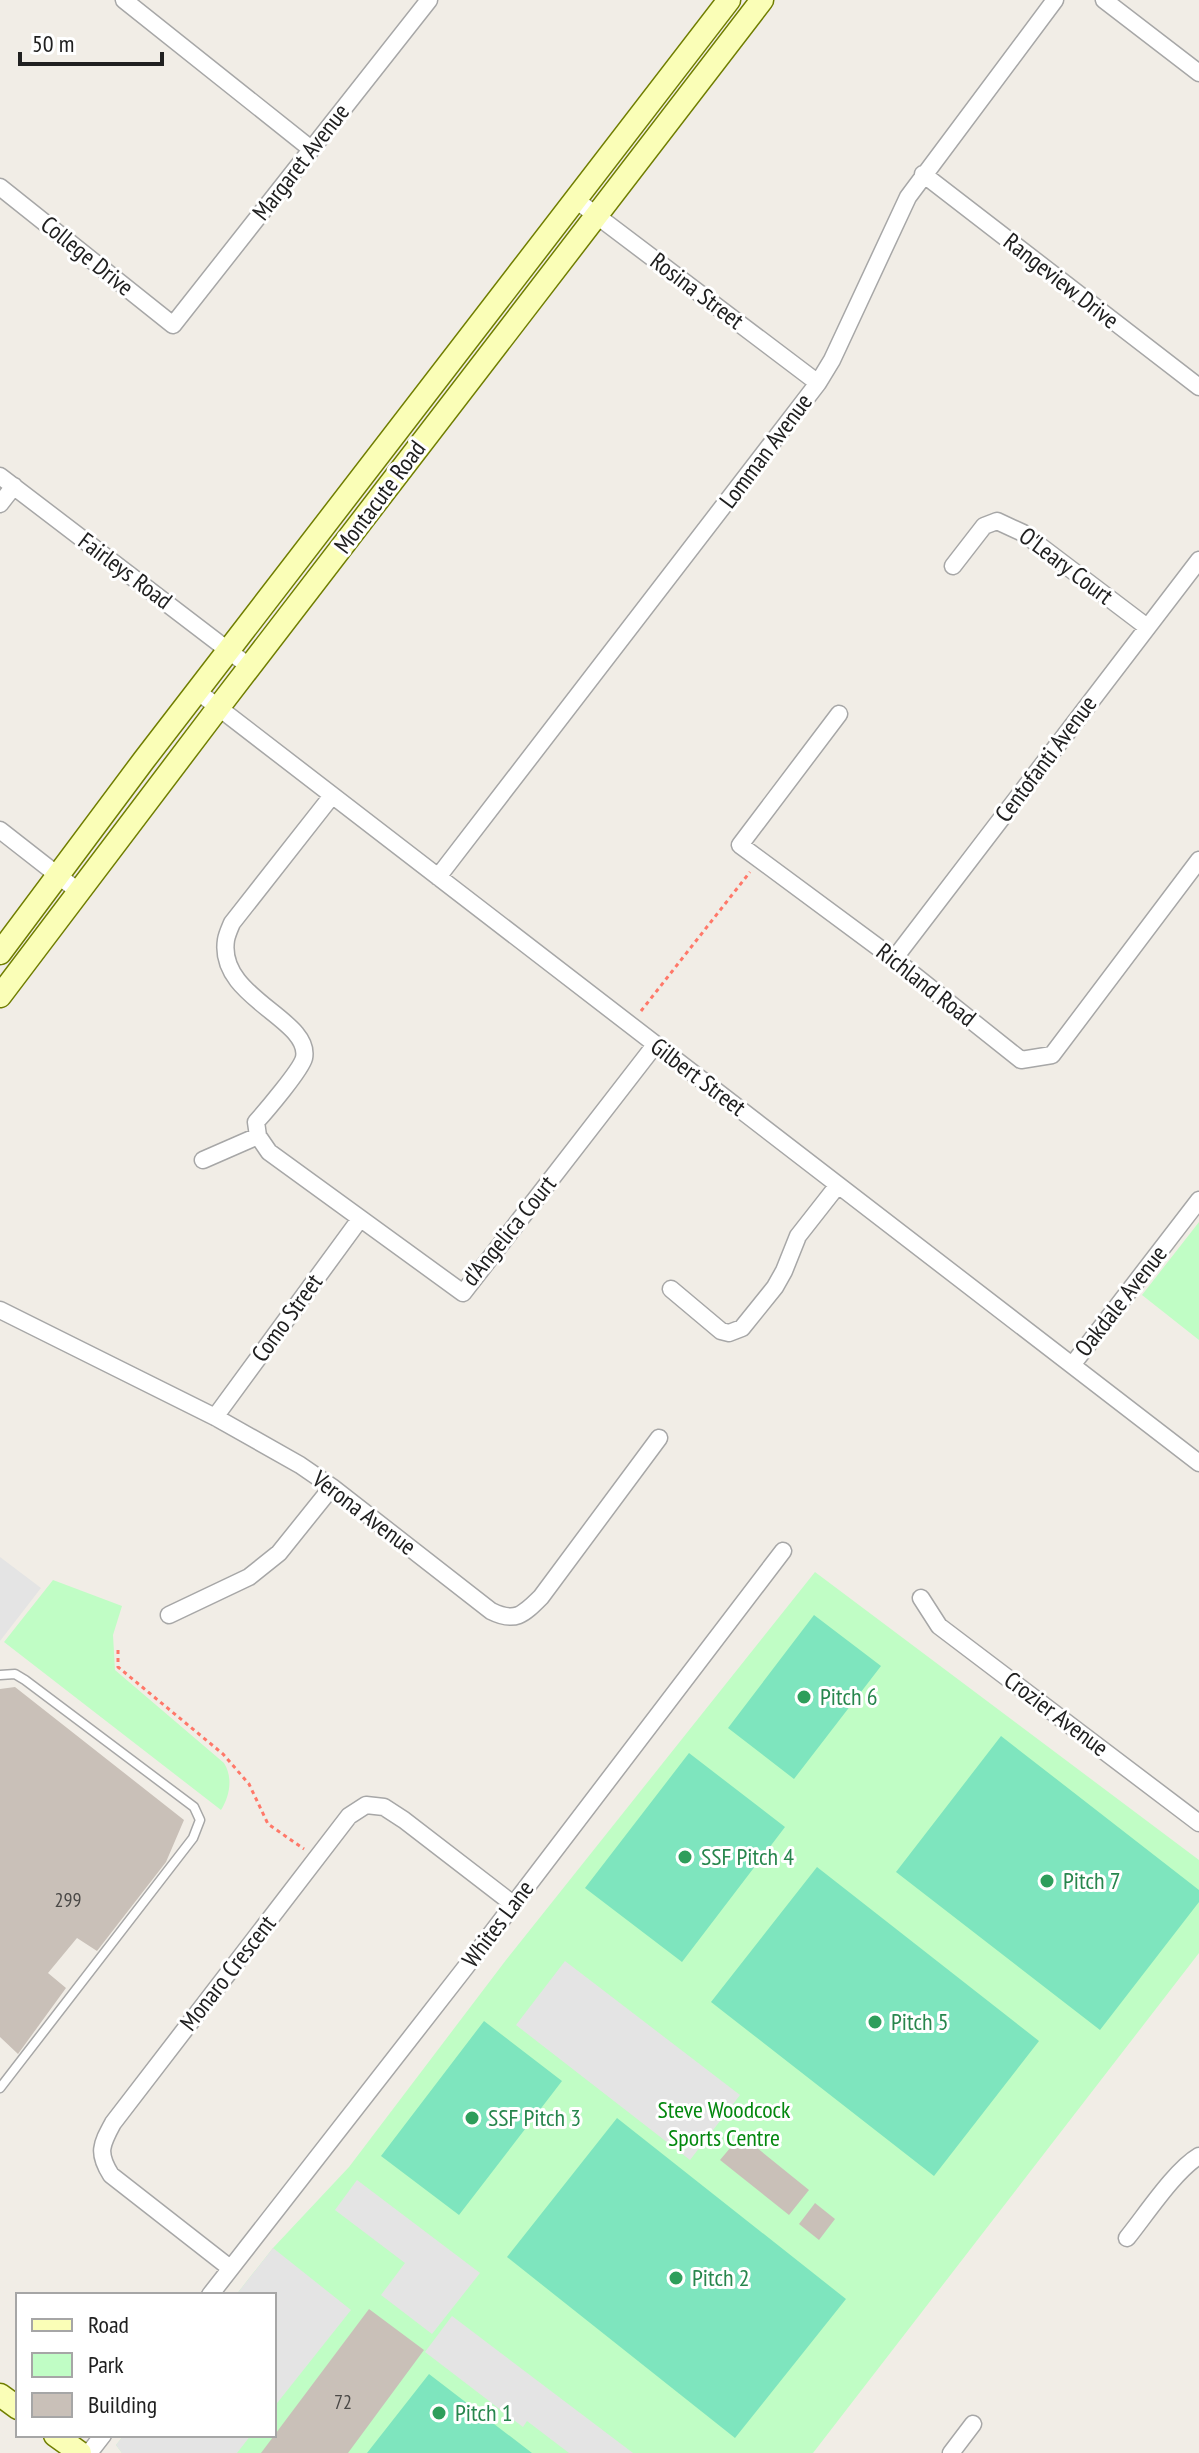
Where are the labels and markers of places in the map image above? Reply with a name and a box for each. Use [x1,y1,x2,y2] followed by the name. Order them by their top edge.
[820,1681,877,1712] place label: Pitch 6
[795,1688,813,1706] marker: Pitch 6
[701,1841,794,1872] place label: SSF Pitch 4
[676,1848,694,1866] marker: SSF Pitch 4
[1063,1865,1120,1896] place label: Pitch 7
[1038,1872,1056,1890] marker: Pitch 7
[891,2006,948,2037] place label: Pitch 5
[866,2013,884,2031] marker: Pitch 5
[488,2102,581,2133] place label: SSF Pitch 3
[463,2109,481,2127] marker: SSF Pitch 3
[692,2262,749,2293] place label: Pitch 2
[667,2269,685,2287] marker: Pitch 2
[455,2397,512,2428] place label: Pitch 1
[430,2404,448,2422] marker: Pitch 1

